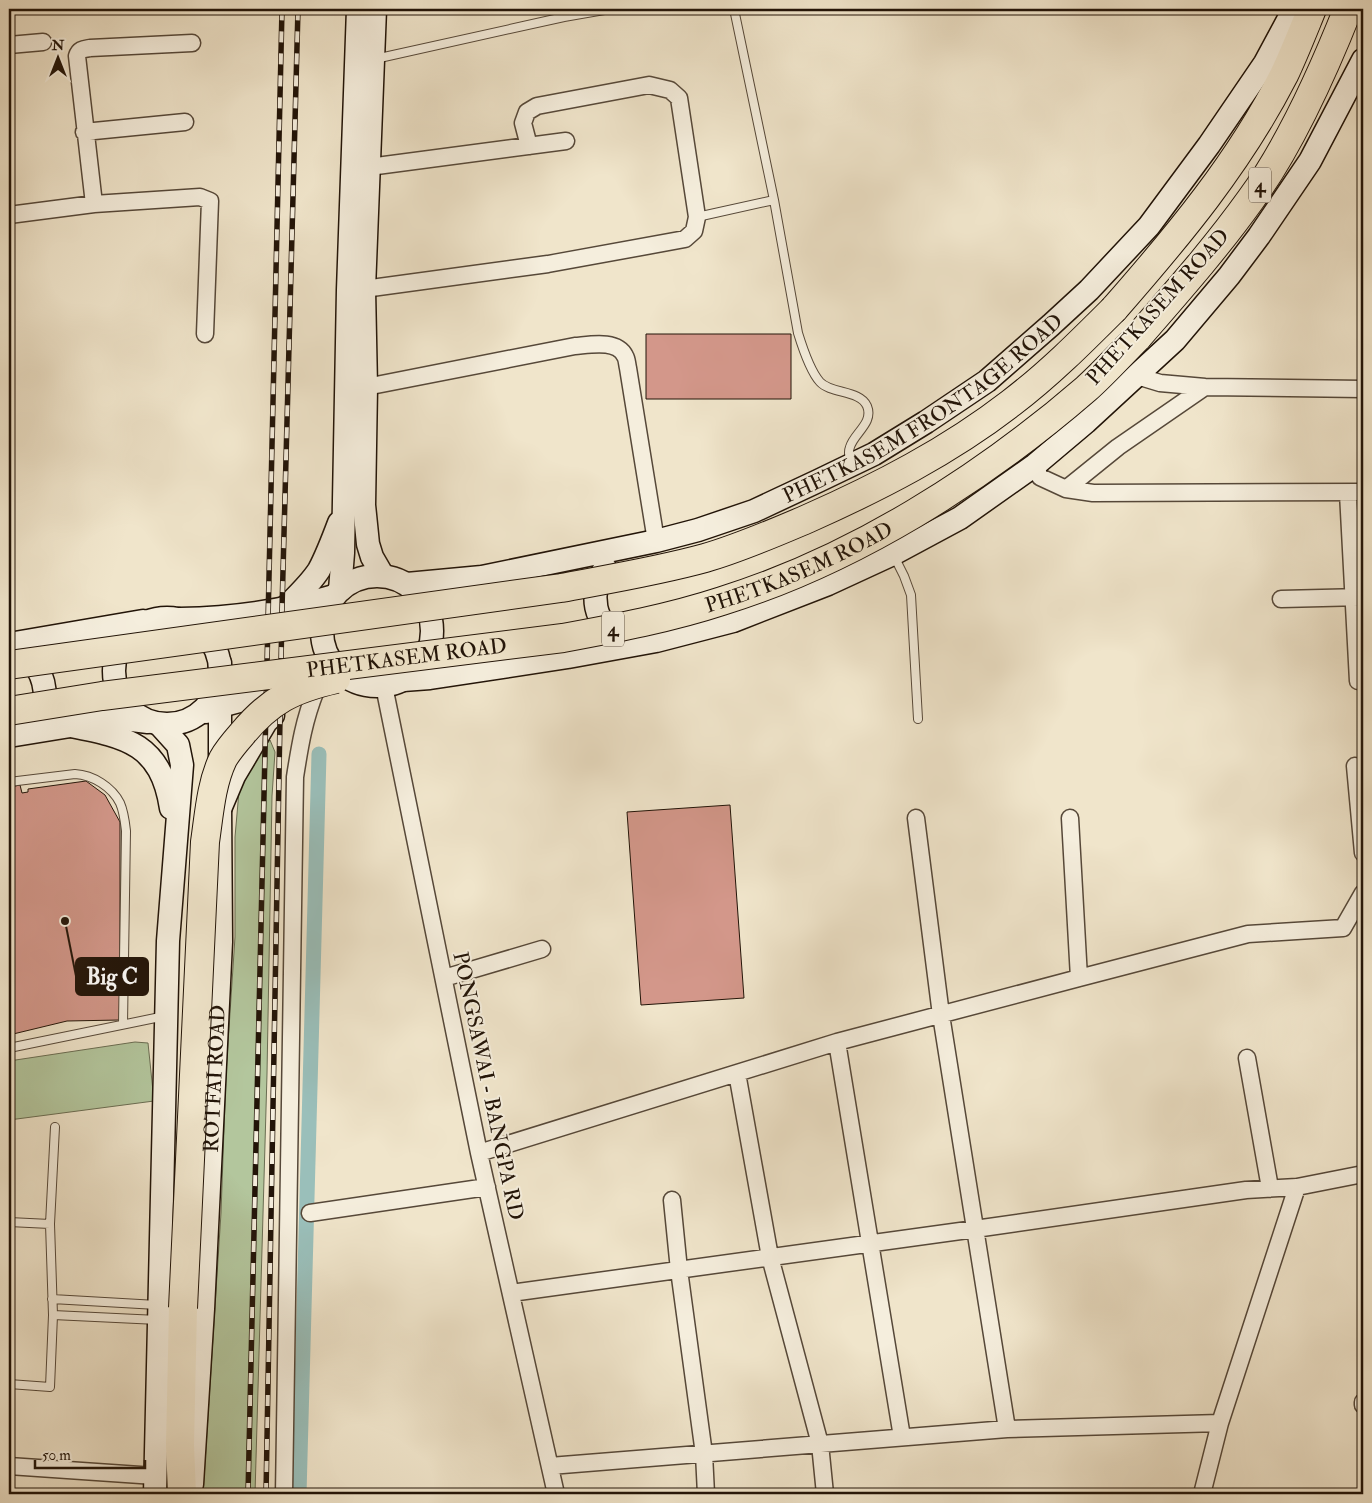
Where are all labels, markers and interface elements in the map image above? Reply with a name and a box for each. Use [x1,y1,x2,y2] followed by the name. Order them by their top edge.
[32,32,82,82] north arrow
[51,37,65,54] text: N
[1249,168,1271,202] road number: 4
[1081,223,1235,391] street label: PHETKASEM ROAD
[778,307,1068,509] street label: PHETKASEM FRONTAGE ROAD
[702,515,897,619] street label: PHETKASEM ROAD
[602,612,624,646] road number: 4
[305,632,508,684] street label: PHETKASEM ROAD
[446,949,530,1223] street label: PONGSAWAI - BANGPA RD
[76,958,148,995] callout: Big C
[86,963,138,992] text: Big C
[197,1004,231,1153] street label: ROTFAI ROAD
[35,1438,145,1470] scale bar
[42,1446,71,1465] text: 50 m

